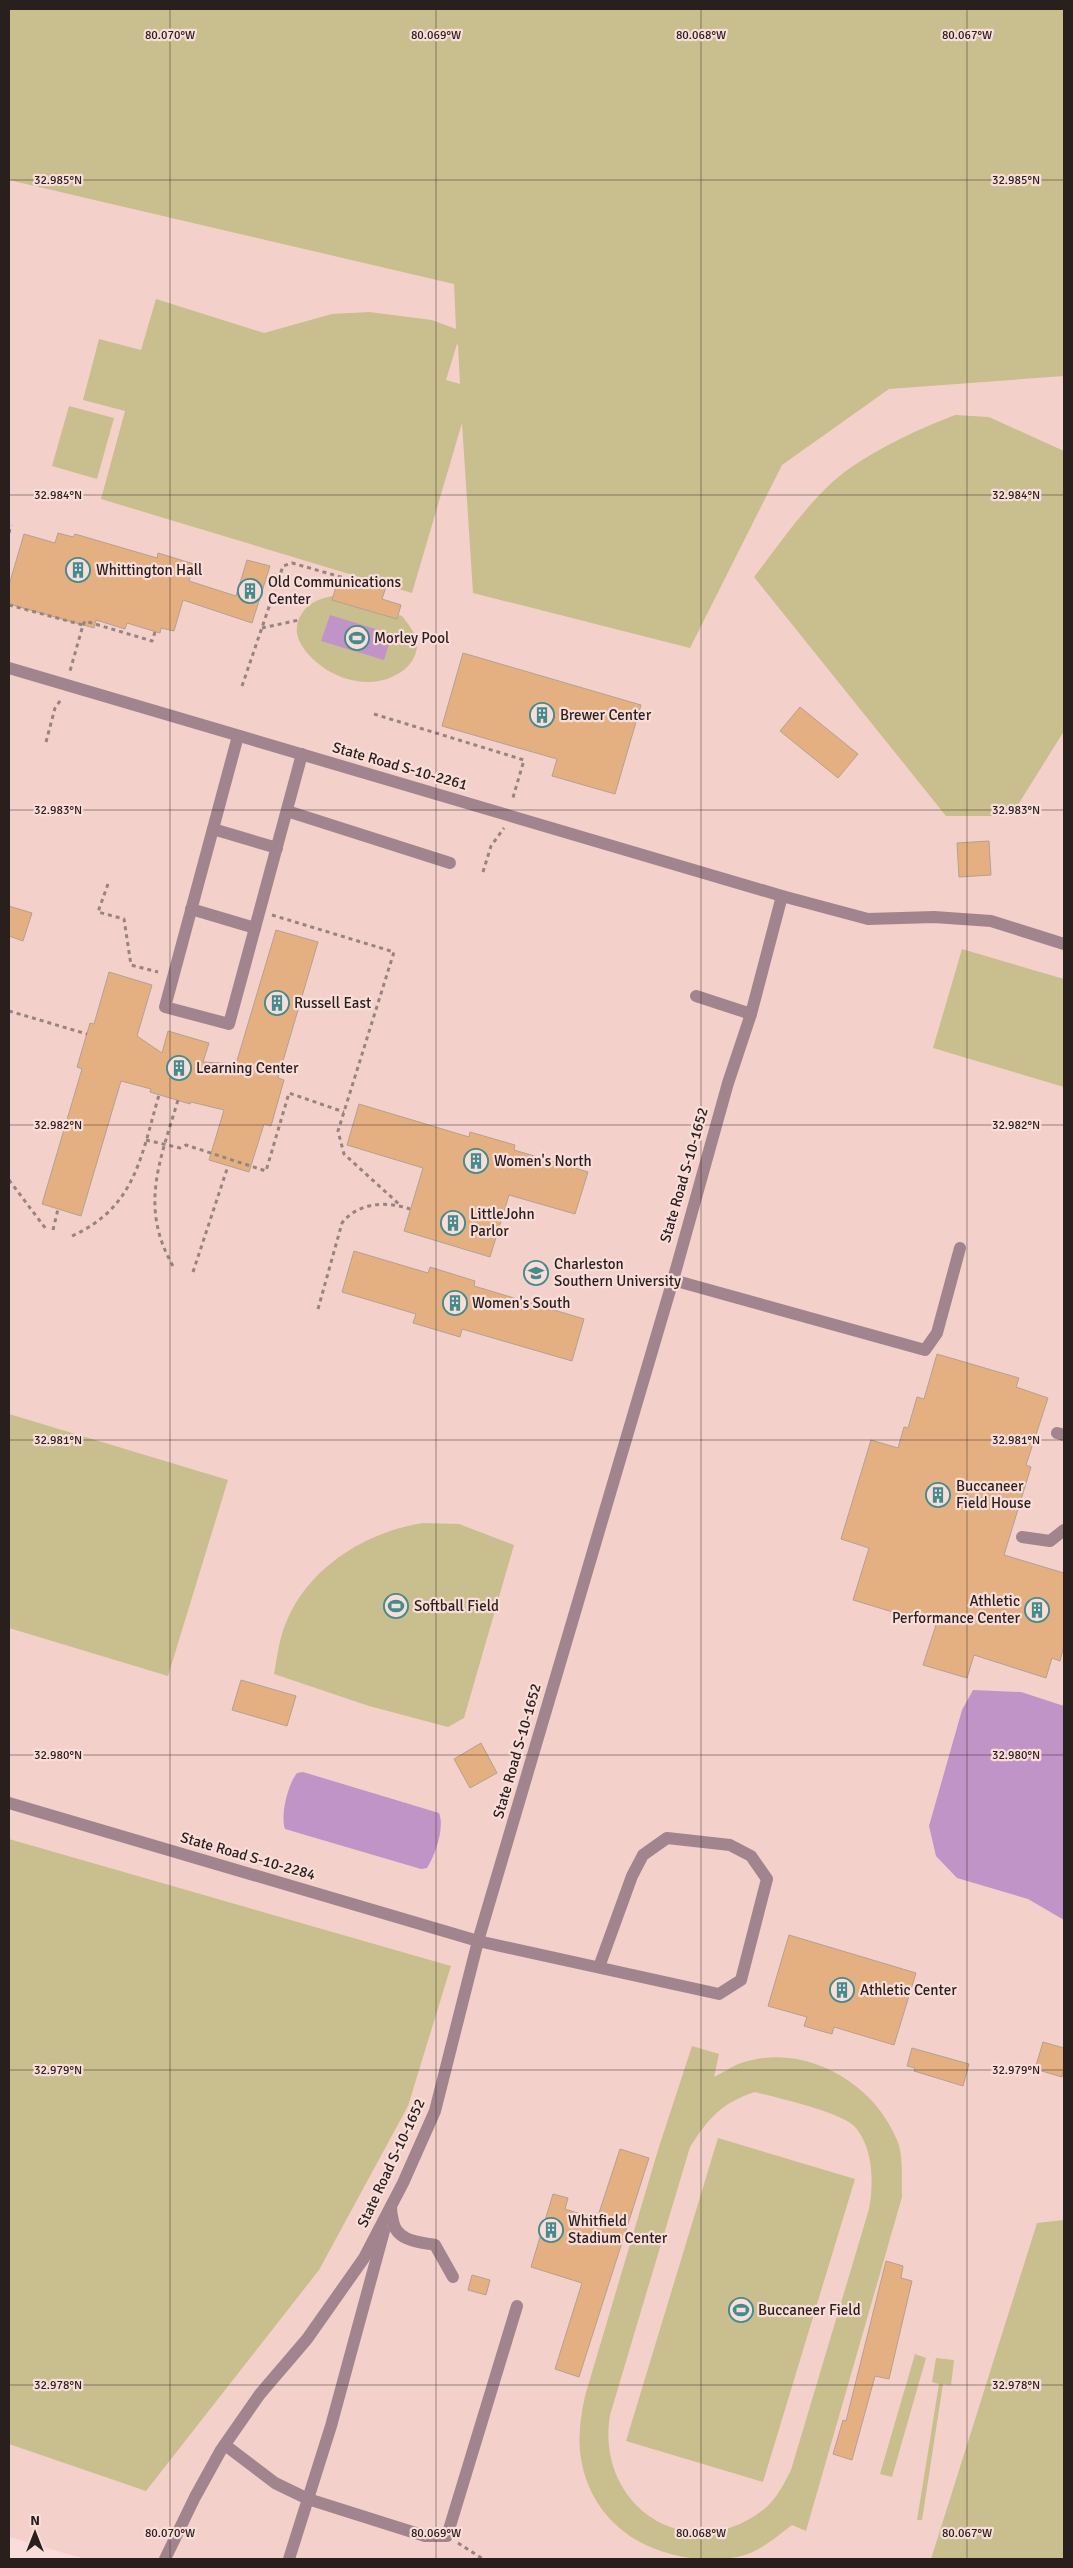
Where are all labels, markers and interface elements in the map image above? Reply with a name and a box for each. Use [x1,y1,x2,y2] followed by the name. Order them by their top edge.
[145,28,195,43] text: 80.070°W
[411,28,461,43] text: 80.069°W
[676,28,726,43] text: 80.068°W
[942,28,992,43] text: 80.067°W
[34,173,82,188] text: 32.985°N
[992,173,1040,188] text: 32.985°N
[34,488,82,503] text: 32.984°N
[992,488,1040,503] text: 32.984°N
[65,557,91,583] building icon: Whittington Hall
[96,561,202,579] place label: Whittington Hall
[268,573,401,608] place label: Old Communications Center
[237,578,263,604] building icon: Old Communications Center
[344,625,370,651] sports icon: Morley Pool
[374,629,449,647] place label: Morley Pool
[529,702,555,728] building icon: Brewer Center
[560,706,652,724] place label: Brewer Center
[330,738,470,794] street label: State Road S-10-2261
[34,803,82,818] text: 32.983°N
[992,803,1040,818] text: 32.983°N
[264,990,290,1016] building icon: Russell East
[294,994,371,1012] place label: Russell East
[166,1055,192,1081] building icon: Learning Center
[196,1059,299,1077] place label: Learning Center
[656,1105,712,1245] street label: State Road S-10-1652
[34,1118,82,1133] text: 32.982°N
[992,1118,1040,1133] text: 32.982°N
[463,1148,489,1174] building icon: Women's North
[494,1152,592,1170] place label: Women's North
[470,1205,535,1240] place label: LittleJohn Parlor
[440,1210,466,1236] building icon: LittleJohn Parlor
[554,1255,681,1290] place label: Charleston Southern University
[523,1260,549,1286] school or university icon: Charleston Southern University
[442,1290,468,1316] building icon: Women's South
[472,1294,570,1312] place label: Women's South
[34,1433,82,1448] text: 32.981°N
[992,1433,1040,1448] text: 32.981°N
[956,1477,1031,1512] place label: Buccaneer Field House
[925,1482,951,1508] building icon: Buccaneer Field House
[892,1592,1020,1627] place label: Athletic Performance Center
[383,1593,409,1619] sports icon: Softball Field
[414,1597,499,1615] place label: Softball Field
[1024,1597,1050,1623] building icon: Athletic Performance Center
[489,1681,545,1821] street label: State Road S-10-1652
[34,1748,82,1763] text: 32.980°N
[992,1748,1040,1763] text: 32.980°N
[178,1828,318,1884] street label: State Road S-10-2284
[829,1977,855,2003] building icon: Athletic Center
[860,1981,957,1999] place label: Athletic Center
[34,2063,82,2078] text: 32.979°N
[992,2063,1040,2078] text: 32.979°N
[353,2096,429,2230] street label: State Road S-10-1652
[568,2212,668,2247] place label: Whitfield Stadium Center
[538,2217,564,2243] building icon: Whitfield Stadium Center
[728,2297,754,2323] sports icon: Buccaneer Field
[758,2301,861,2319] place label: Buccaneer Field
[34,2378,82,2393] text: 32.978°N
[992,2378,1040,2393] text: 32.978°N
[10,2508,60,2558] north arrow
[30,2512,40,2529] text: N
[145,2526,195,2541] text: 80.070°W
[411,2526,461,2541] text: 80.069°W
[676,2526,726,2541] text: 80.068°W
[942,2526,992,2541] text: 80.067°W

